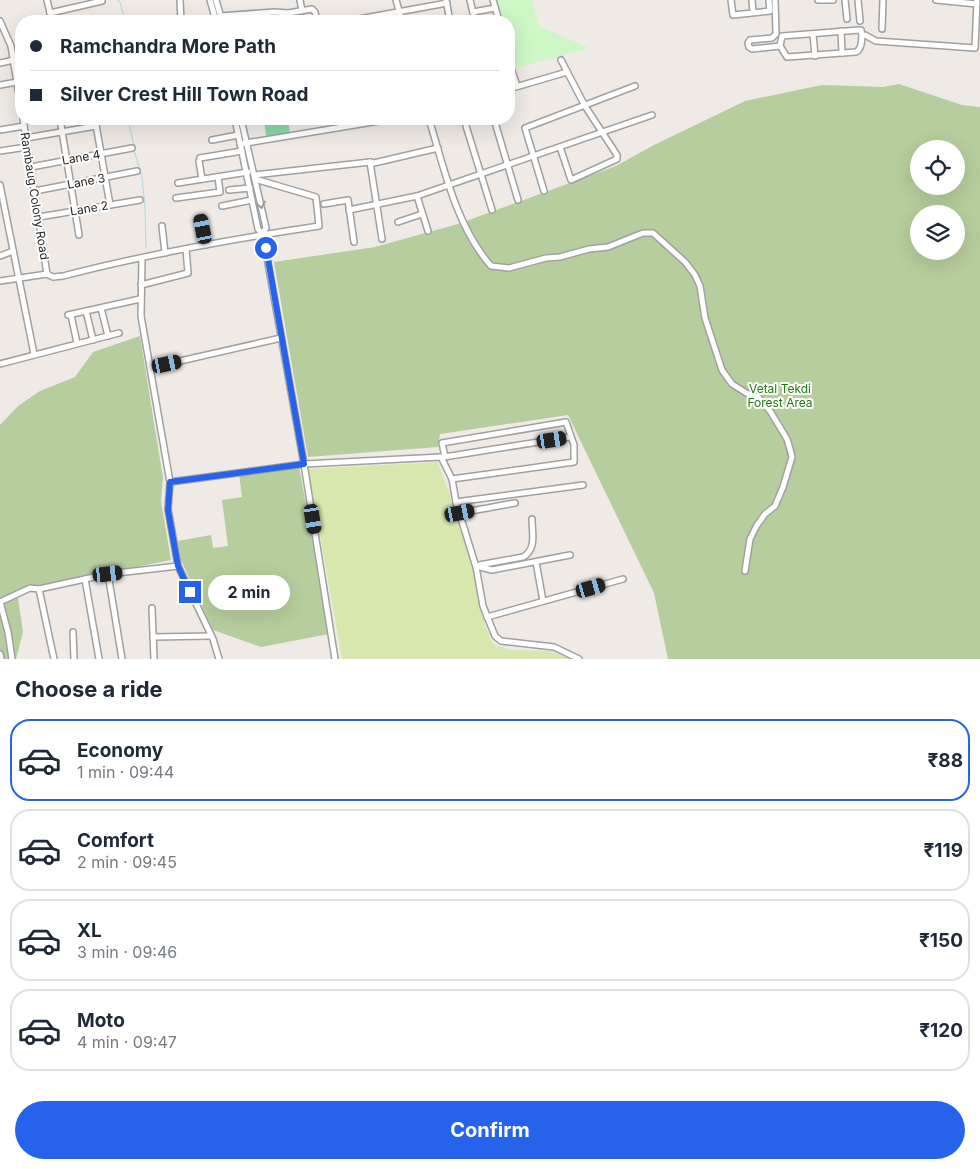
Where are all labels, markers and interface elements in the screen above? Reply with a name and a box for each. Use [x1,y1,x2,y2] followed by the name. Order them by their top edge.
[60,35,276,58] text: Ramchandra More Path
[60,83,309,106] text: Silver Crest Hill Town Road
[18,131,52,261] street label: Rambaug Colony Road
[910,140,965,260] map controls
[910,140,965,195] button: locate
[61,146,102,168] street label: Lane 4
[66,170,106,192] street label: Lane 3
[69,198,109,218] street label: Lane 2
[256,201,266,210] one-way arrow
[910,205,965,260] button: layers
[192,213,213,245] car
[255,237,277,259] route start
[150,354,183,374] car
[747,381,813,410] park label: Vetal Tekdi Forest Area
[536,430,567,450] car
[303,503,322,535] car
[443,503,476,523] car
[92,565,123,583] car
[208,574,290,610] callout: 2 min
[574,577,607,599] car
[179,581,201,603] route end
[228,582,270,602] text: 2 min
[15,676,163,702] text: Choose a ride
[17,738,62,783] icon: car
[77,739,163,762] text: Economy
[927,749,963,772] text: ₹88
[77,762,174,782] text: 1 min · 09:44
[17,828,62,873] icon: car
[77,829,154,852] text: Comfort
[923,839,963,862] text: ₹119
[77,852,177,872] text: 2 min · 09:45
[17,918,62,963] icon: car
[77,919,102,942] text: XL
[919,929,963,952] text: ₹150
[77,942,177,962] text: 3 min · 09:46
[17,1008,62,1053] icon: car
[77,1009,125,1032] text: Moto
[919,1019,963,1042] text: ₹120
[77,1032,177,1052] text: 4 min · 09:47
[15,1101,965,1159] button: Confirm

